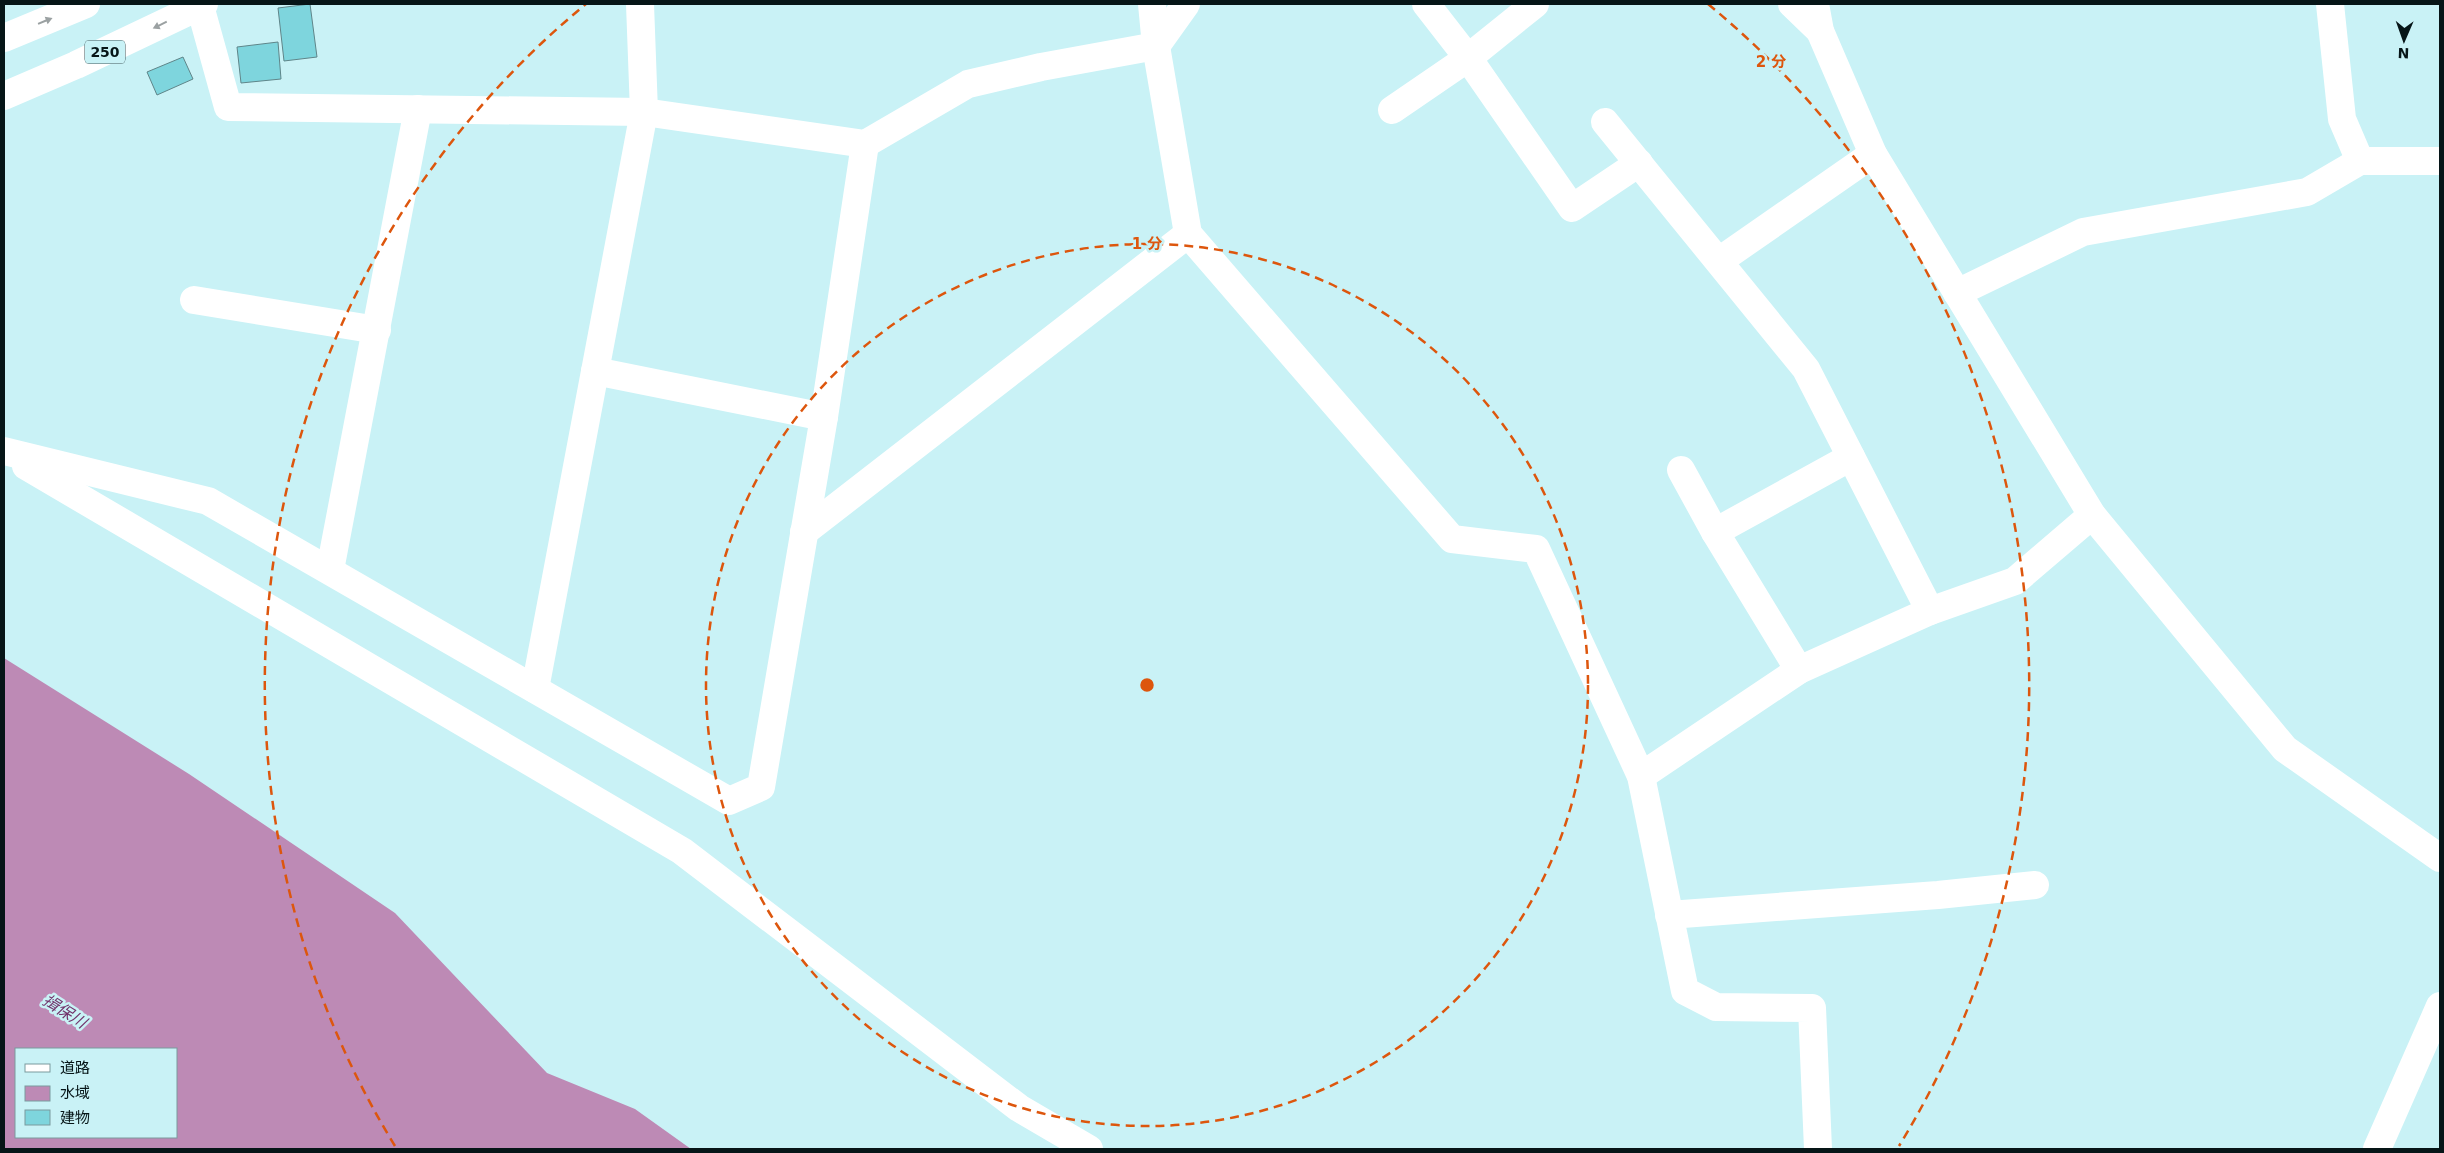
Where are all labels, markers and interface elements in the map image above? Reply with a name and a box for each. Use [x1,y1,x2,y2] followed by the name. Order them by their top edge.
[2379,15,2429,65] north arrow
[38,16,52,24] one-way arrow
[153,21,167,29] one-way arrow
[85,41,125,64] road number: 250
[2397,45,2410,61] text: N
[1756,53,1786,71] text: 2 分
[1132,235,1162,253] text: 1 分
[1138,676,1156,694] centre of rings
[39,991,92,1033] water label: 揖保川
[15,1048,178,1138] legend
[60,1059,90,1077] text: 道路
[60,1084,90,1102] text: 水域
[60,1109,90,1127] text: 建物

